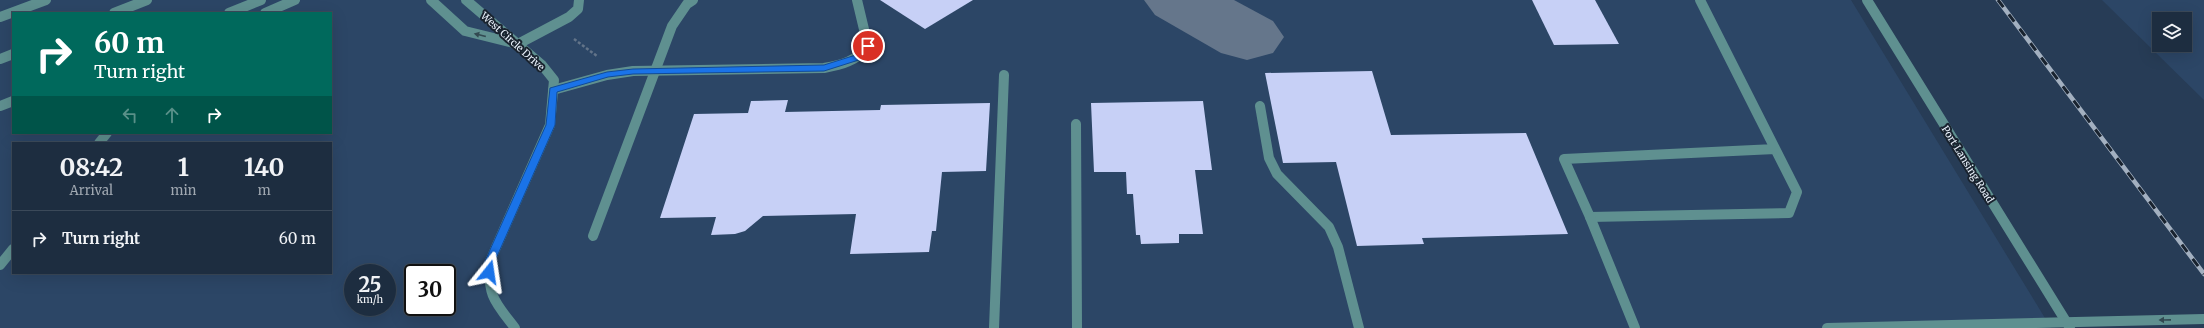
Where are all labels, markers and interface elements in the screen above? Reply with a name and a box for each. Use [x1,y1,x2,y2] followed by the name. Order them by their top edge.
[477,9,547,73] street label: West Circle Drive
[2152,12,2192,52] map controls
[2152,12,2192,52] button: layers
[94,25,164,61] text: 60 m
[28,28,80,80] icon: right
[851,29,885,63] pin
[474,31,486,37] one-way arrow
[857,35,879,57] icon: arrive
[94,60,185,83] text: Turn right
[119,104,141,126] icon: left
[161,104,183,126] icon: ahead
[203,104,225,126] icon: right
[1939,123,1997,205] street label: Port Lansing Road
[60,152,123,183] text: 08:42
[178,152,189,183] text: 1
[244,152,285,183] text: 140
[70,182,113,199] text: Arrival
[171,182,196,199] text: min
[258,182,271,199] text: m
[28,228,50,250] icon: right
[62,229,140,248] text: Turn right
[279,229,316,248] text: 60 m
[468,251,510,293] position arrow
[404,264,456,316] speed limit sign: 30
[359,272,381,297] text: 25
[357,293,383,306] text: km/h
[2158,317,2171,323] one-way arrow

